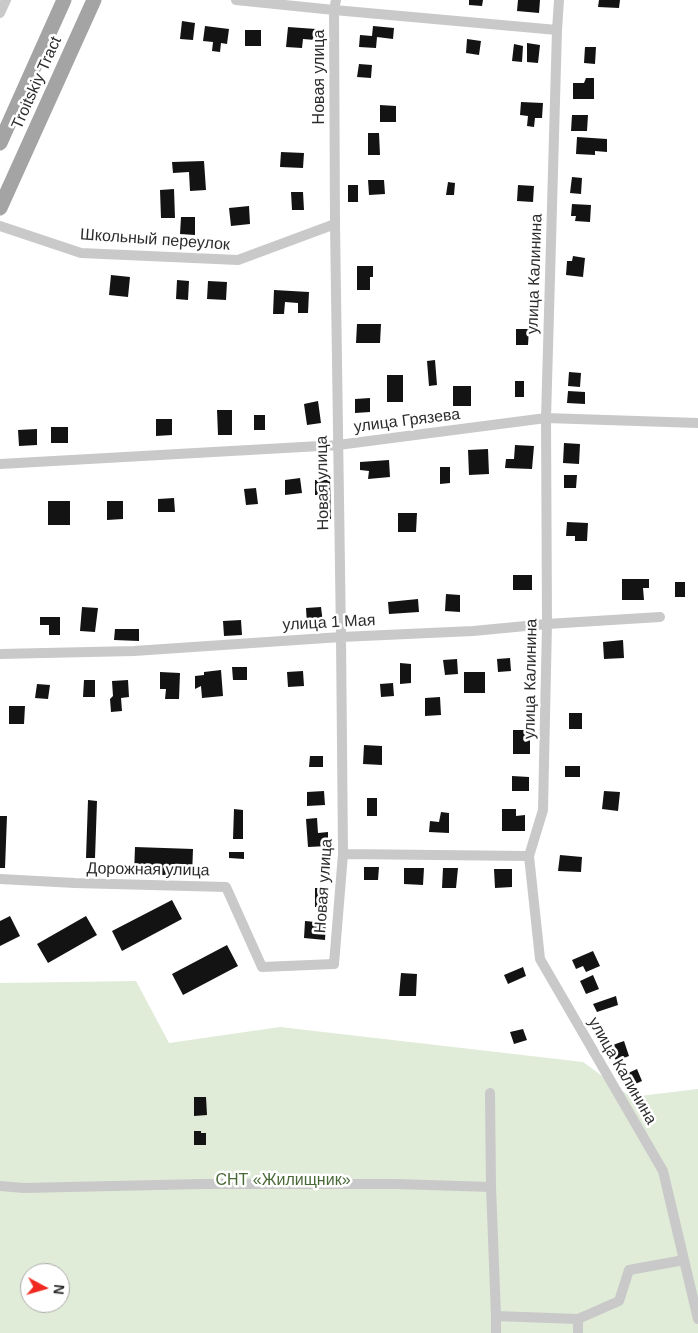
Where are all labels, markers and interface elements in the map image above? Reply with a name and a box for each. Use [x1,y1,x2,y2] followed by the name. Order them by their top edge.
[310,30,330,124] street label: Новая улица
[8,34,66,132] street label: Troitskiy Tract
[523,213,547,335] street label: улица Калинина
[80,225,230,255] street label: Школьный переулок
[353,405,461,437] street label: улица Грязева
[313,435,333,531] street label: Новая улица
[282,611,376,635] street label: улица 1 Мая
[520,619,542,739] street label: улица Калинина
[311,838,337,934] street label: Новая улица
[86,859,210,881] street label: Дорожная улица
[584,1014,660,1128] street label: улица Калинина
[215,1171,351,1191] park label: СНТ «Жилищник»
[20,1263,70,1313] north arrow
[50,1284,67,1295] text: N

